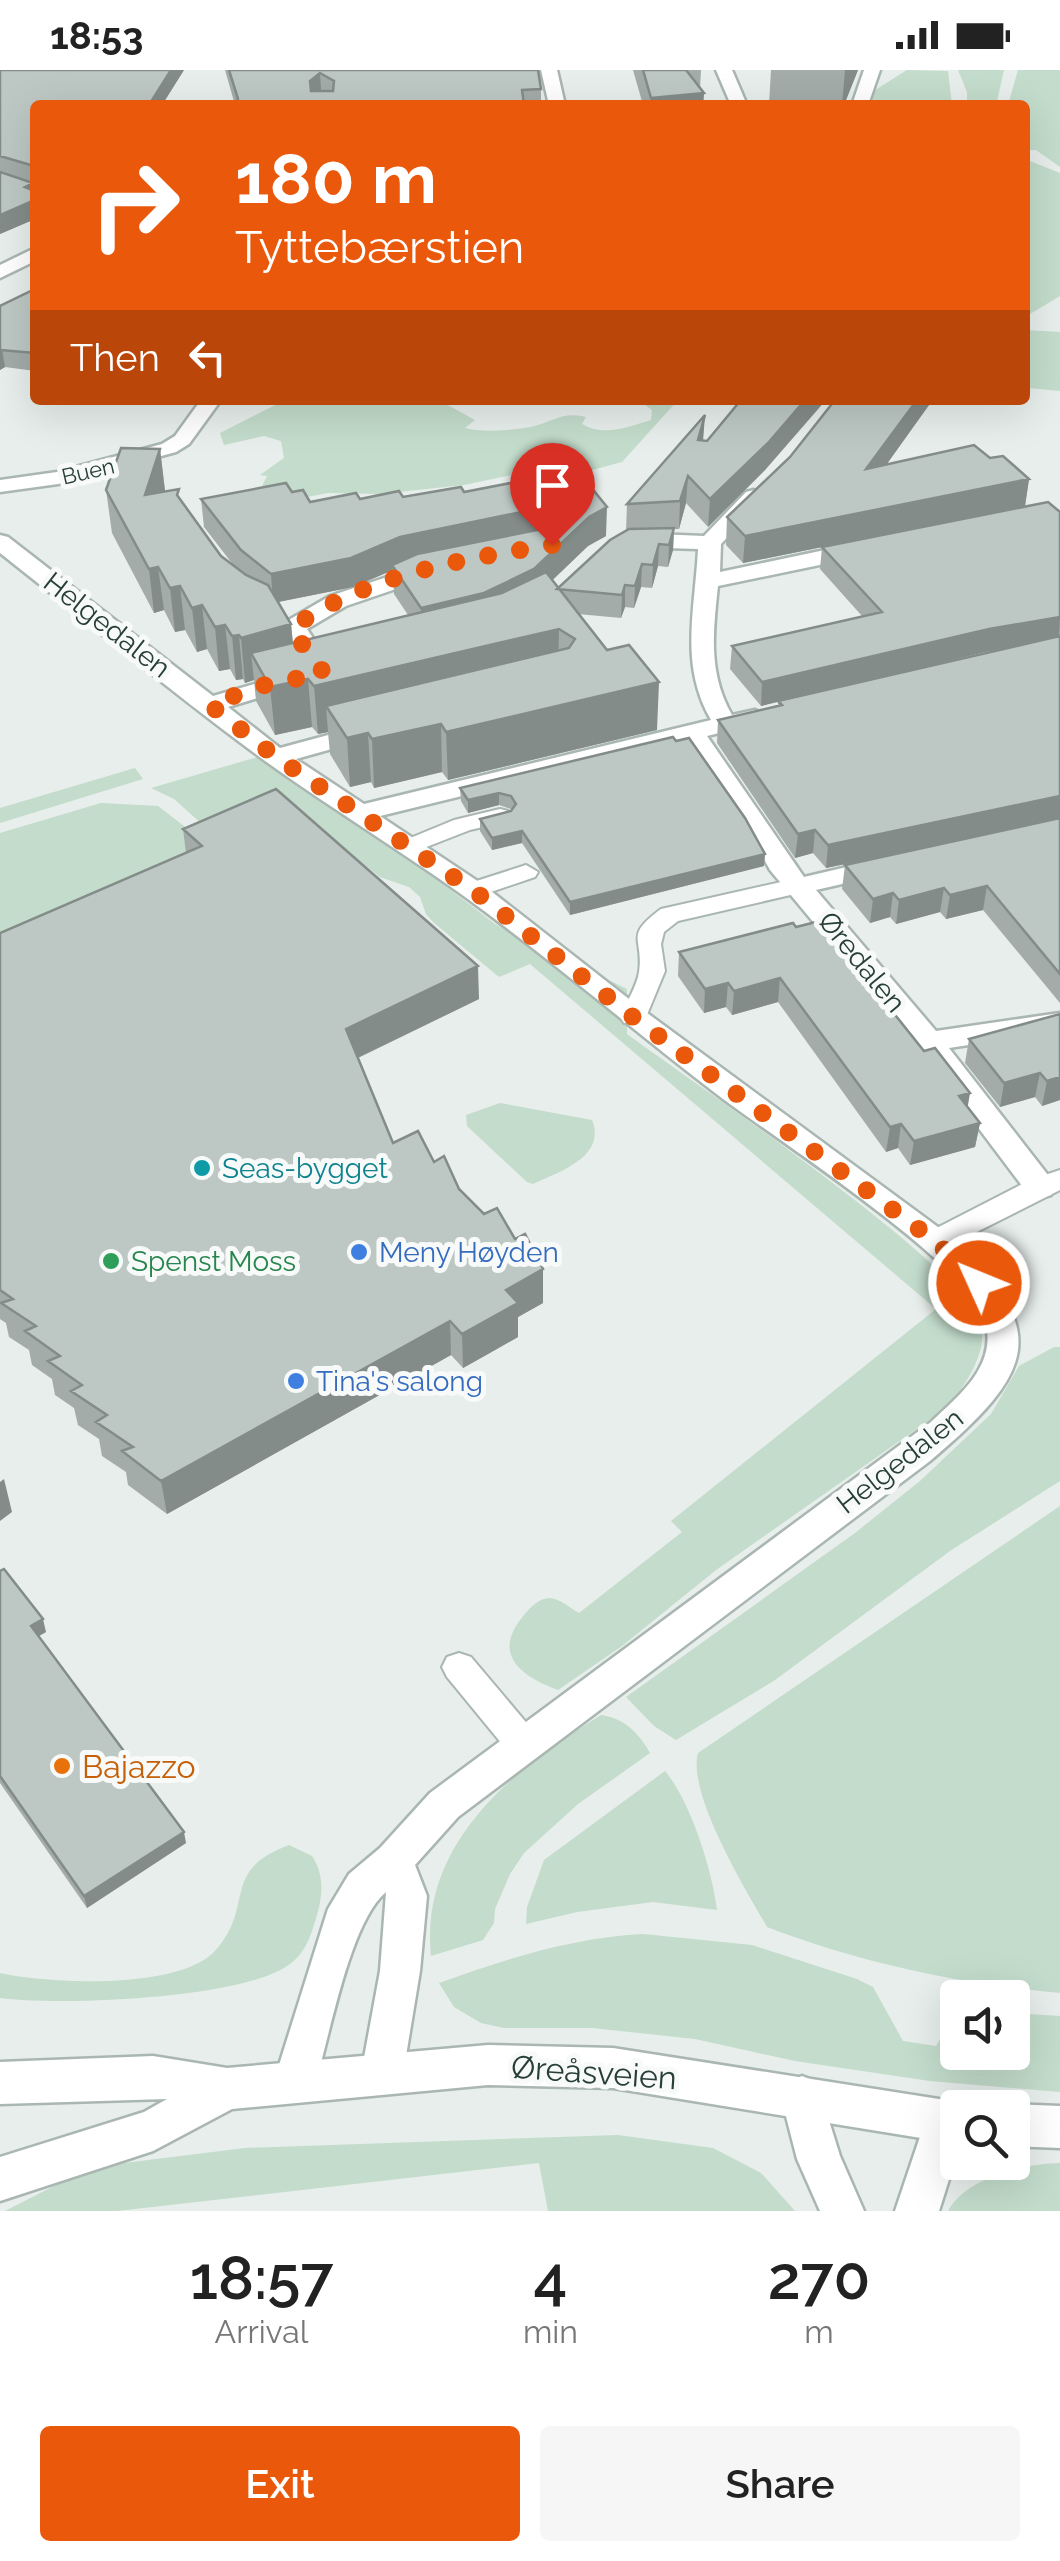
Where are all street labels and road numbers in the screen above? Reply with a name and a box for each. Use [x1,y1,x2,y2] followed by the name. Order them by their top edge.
[59,452,117,490] street label: Buen
[37,565,177,685] street label: Helgedalen
[811,905,913,1019] street label: Øredalen
[830,1401,970,1521] street label: Helgedalen
[510,2048,678,2096] street label: Øreåsveien

